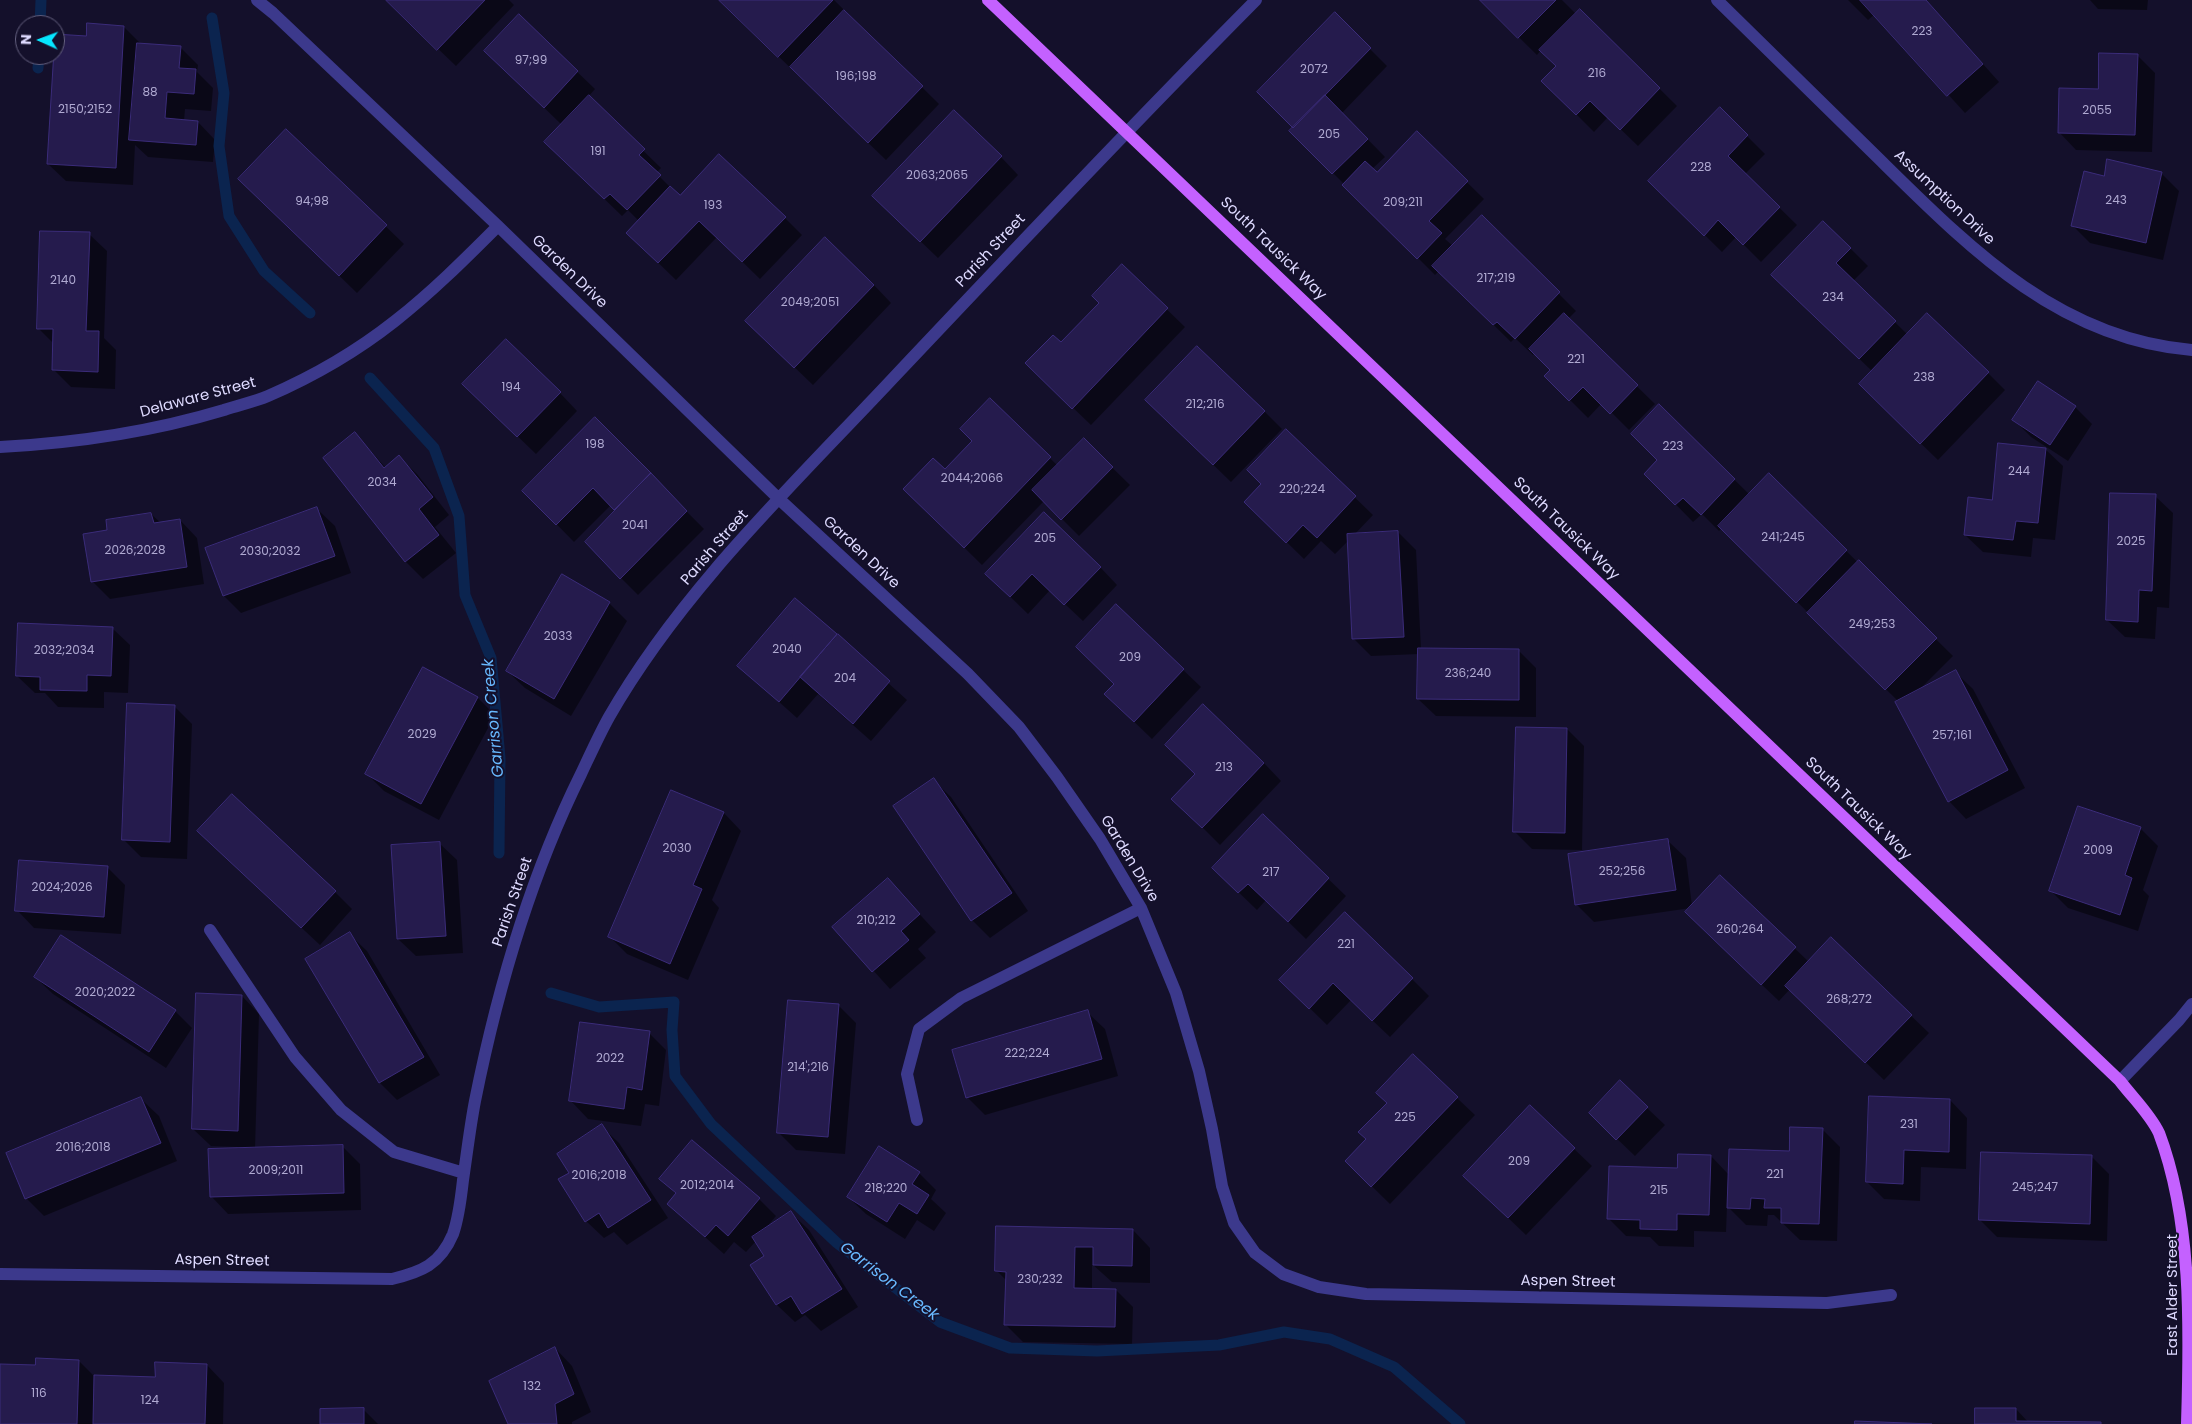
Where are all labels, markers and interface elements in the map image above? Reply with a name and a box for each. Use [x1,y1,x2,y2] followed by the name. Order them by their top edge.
[15,15,65,65] north arrow
[1912,25,1932,39] house number: 223
[16,34,36,45] text: N
[515,54,547,68] house number: 97;99
[1300,63,1328,77] house number: 2072
[1588,67,1606,81] house number: 216
[835,70,877,84] house number: 196;198
[142,86,158,100] house number: 88
[58,103,112,117] house number: 2150;2152
[2082,104,2112,118] house number: 2055
[1318,128,1340,142] house number: 205
[590,145,606,159] house number: 191
[1890,147,1998,249] street label: Assumption Drive
[1690,161,1712,175] house number: 228
[906,169,968,183] house number: 2063;2065
[1216,194,1330,304] street label: South Tausick Way
[2105,194,2127,208] house number: 243
[295,195,329,209] house number: 94;98
[1383,196,1423,210] house number: 209;211
[704,199,722,213] house number: 193
[953,211,1029,291] street label: Parish Street
[527,231,611,313] street label: Garden Drive
[1477,272,1515,286] house number: 217;219
[50,274,76,288] house number: 2140
[1822,291,1844,305] house number: 234
[781,296,839,310] house number: 2049;2051
[1567,353,1585,367] house number: 221
[1913,371,1935,385] house number: 238
[138,374,258,422] street label: Delaware Street
[502,381,520,395] house number: 194
[1185,398,1225,412] house number: 212;216
[586,438,604,452] house number: 198
[1663,440,1683,454] house number: 223
[2008,465,2030,479] house number: 244
[941,472,1003,486] house number: 2044;2066
[1509,474,1623,584] street label: South Tausick Way
[367,476,397,490] house number: 2034
[1279,483,1325,497] house number: 220;224
[678,507,752,589] street label: Parish Street
[819,513,903,593] street label: Garden Drive
[622,519,648,533] house number: 2041
[1761,531,1805,545] house number: 241;245
[1034,532,1056,546] house number: 205
[2117,535,2145,549] house number: 2025
[104,544,166,558] house number: 2026;2028
[240,545,300,559] house number: 2030;2032
[1849,618,1895,632] house number: 249;253
[544,630,572,644] house number: 2033
[772,643,802,657] house number: 2040
[34,644,94,658] house number: 2032;2034
[1119,651,1141,665] house number: 209
[479,658,509,778] water label: Garrison Creek
[1445,667,1491,681] house number: 236;240
[834,672,856,686] house number: 204
[408,728,436,742] house number: 2029
[1932,729,1972,743] house number: 257;161
[1801,754,1915,864] street label: South Tausick Way
[1215,761,1233,775] house number: 213
[1096,812,1162,906] street label: Garden Drive
[662,842,692,856] house number: 2030
[2083,844,2113,858] house number: 2009
[489,855,537,949] street label: Parish Street
[1599,865,1645,879] house number: 252;256
[1262,866,1280,880] house number: 217
[31,881,93,895] house number: 2024;2026
[856,914,896,928] house number: 210;212
[1716,923,1764,937] house number: 260;264
[1337,938,1355,952] house number: 221
[75,986,135,1000] house number: 2020;2022
[1826,993,1872,1007] house number: 268;272
[1004,1047,1050,1061] house number: 222;224
[596,1052,624,1066] house number: 2022
[787,1061,829,1075] house number: 214';216
[1394,1111,1416,1125] house number: 225
[1900,1118,1918,1132] house number: 231
[56,1141,110,1155] house number: 2016;2018
[1508,1155,1530,1169] house number: 209
[249,1164,303,1178] house number: 2009;2011
[1766,1168,1784,1182] house number: 221
[572,1169,626,1183] house number: 2016;2018
[680,1179,734,1193] house number: 2012;2014
[2012,1181,2058,1195] house number: 245;247
[865,1182,907,1196] house number: 218;220
[1650,1184,1668,1198] house number: 215
[2164,1234,2182,1356] street label: East Alder Street
[836,1238,942,1326] water label: Garrison Creek
[174,1251,270,1271] street label: Aspen Street
[1520,1272,1616,1292] street label: Aspen Street
[1017,1273,1063,1287] house number: 230;232
[523,1380,541,1394] house number: 132
[31,1387,47,1401] house number: 116
[141,1394,159,1408] house number: 124

